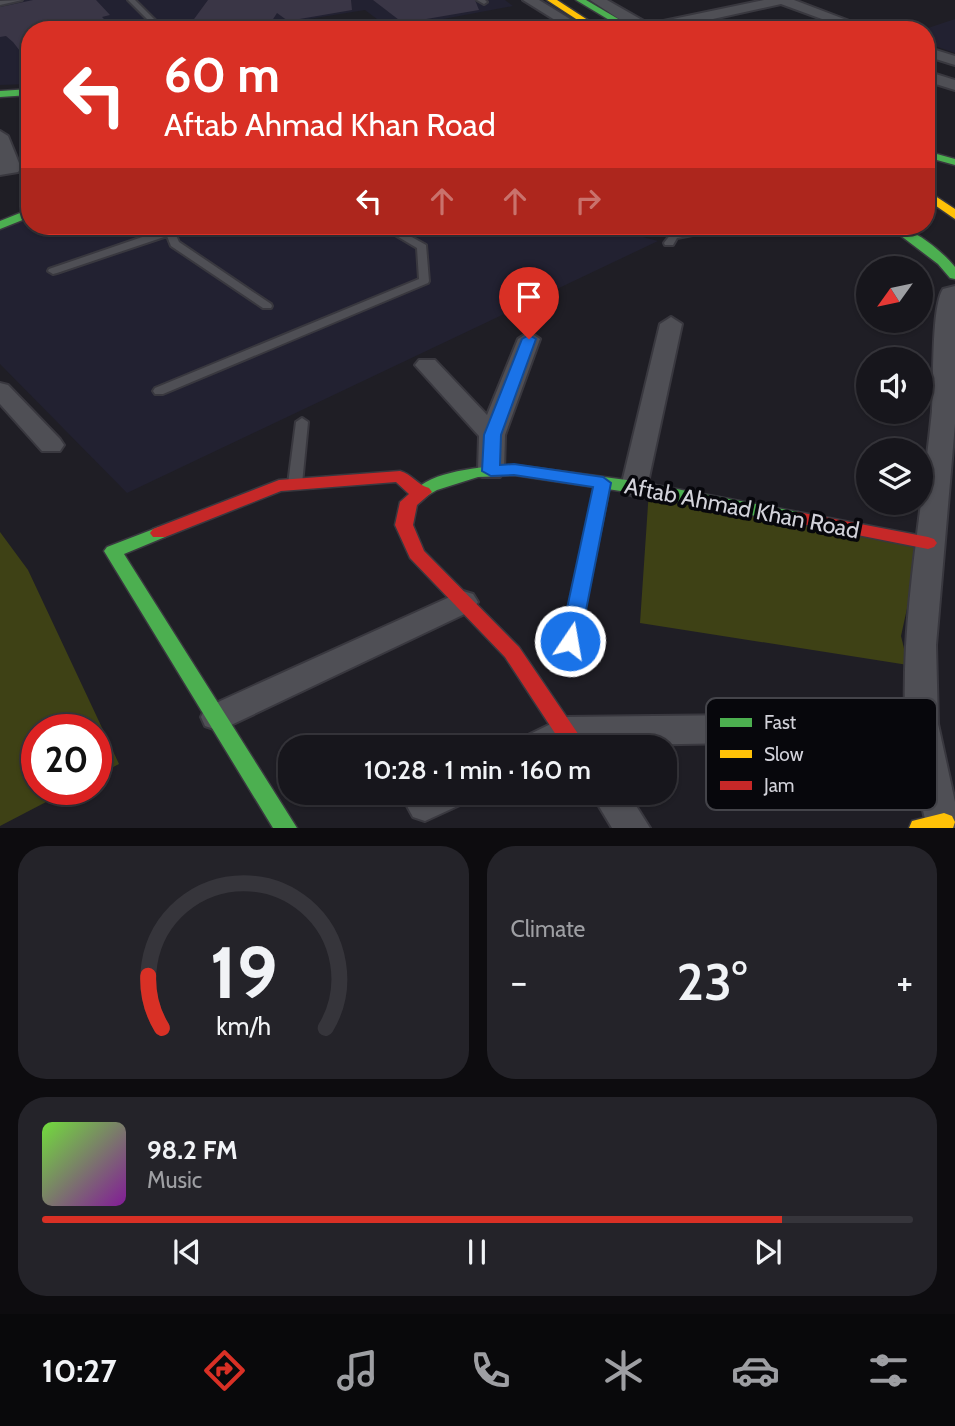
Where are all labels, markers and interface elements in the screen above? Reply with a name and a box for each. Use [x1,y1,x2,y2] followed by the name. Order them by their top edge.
[164,45,280,104] text: 60 m
[49,49,140,140] icon: left
[164,105,496,144] text: Aftab Ahmad Khan Road
[350,182,388,220] icon: left
[423,182,461,220] icon: ahead
[496,182,534,220] icon: ahead
[569,182,607,220] icon: right
[856,256,933,332] north arrow
[856,256,933,515] map controls
[499,267,559,339] pin
[510,278,548,316] icon: arrive
[856,347,933,424] button: sound
[856,438,933,515] button: layers
[622,472,862,544] street label: Aftab Ahmad Khan Road
[533,604,607,678] position arrow
[706,698,937,810] legend
[764,711,797,734] text: Fast
[21,714,112,805] speed limit sign: 20
[764,743,804,766] text: Slow
[364,754,591,786] text: 10:28 · 1 min · 160 m
[763,774,794,797] text: Jam
[511,915,585,943] text: Climate
[209,929,277,1017] text: 19
[676,950,747,1013] text: 23°
[511,958,527,1005] text: −
[896,958,913,1005] text: +
[216,1011,271,1041] text: km/h
[147,1134,238,1166] text: 98.2 FM
[147,1166,202,1194] text: Music
[168,1233,206,1271] icon: previous
[458,1233,496,1271] icon: pause
[749,1233,787,1271] icon: next
[200,1346,249,1395] icon: directions
[333,1346,382,1395] icon: music
[466,1346,515,1395] icon: phone
[599,1346,648,1395] icon: climate
[731,1346,780,1395] icon: car
[864,1346,913,1395] icon: filters
[42,1351,117,1390] text: 10:27

